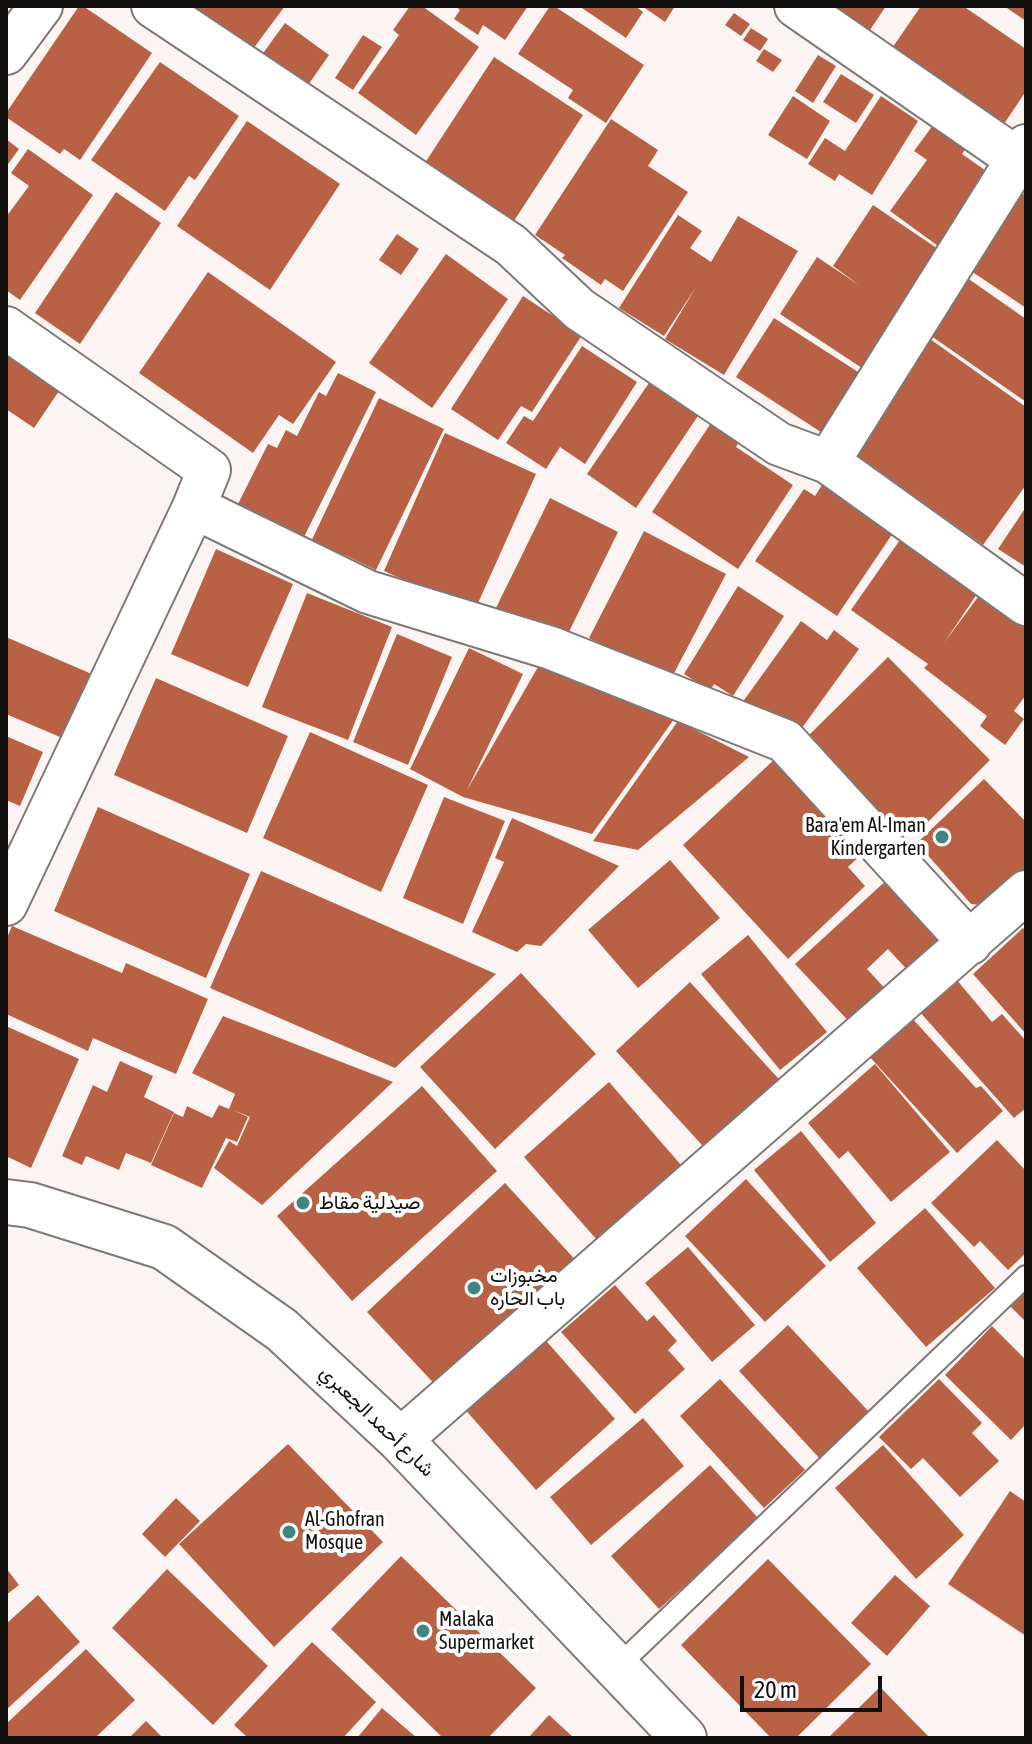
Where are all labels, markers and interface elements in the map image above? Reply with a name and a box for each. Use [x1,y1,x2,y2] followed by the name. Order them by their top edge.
[805,814,926,861] place label: Bara'em Al-Iman Kindergarten
[933,828,951,846] marker: Bara'em Al-Iman Kindergarten
[319,1191,420,1215] place label: صيدلية مقاط
[294,1194,312,1212] marker: صيدلية مقاط
[490,1264,565,1311] place label: مخبوزات باب الحاره
[465,1279,483,1297] marker: مخبوزات باب الحاره
[315,1360,439,1482] street label: شارع أحمد الجعبري
[305,1508,385,1555] place label: Al-Ghofran Mosque
[280,1523,298,1541] marker: Al-Ghofran Mosque
[439,1608,534,1655] place label: Malaka Supermarket
[414,1622,432,1640] marker: Malaka Supermarket
[744,1660,886,1710] scale bar
[754,1676,797,1703] text: 20 m

